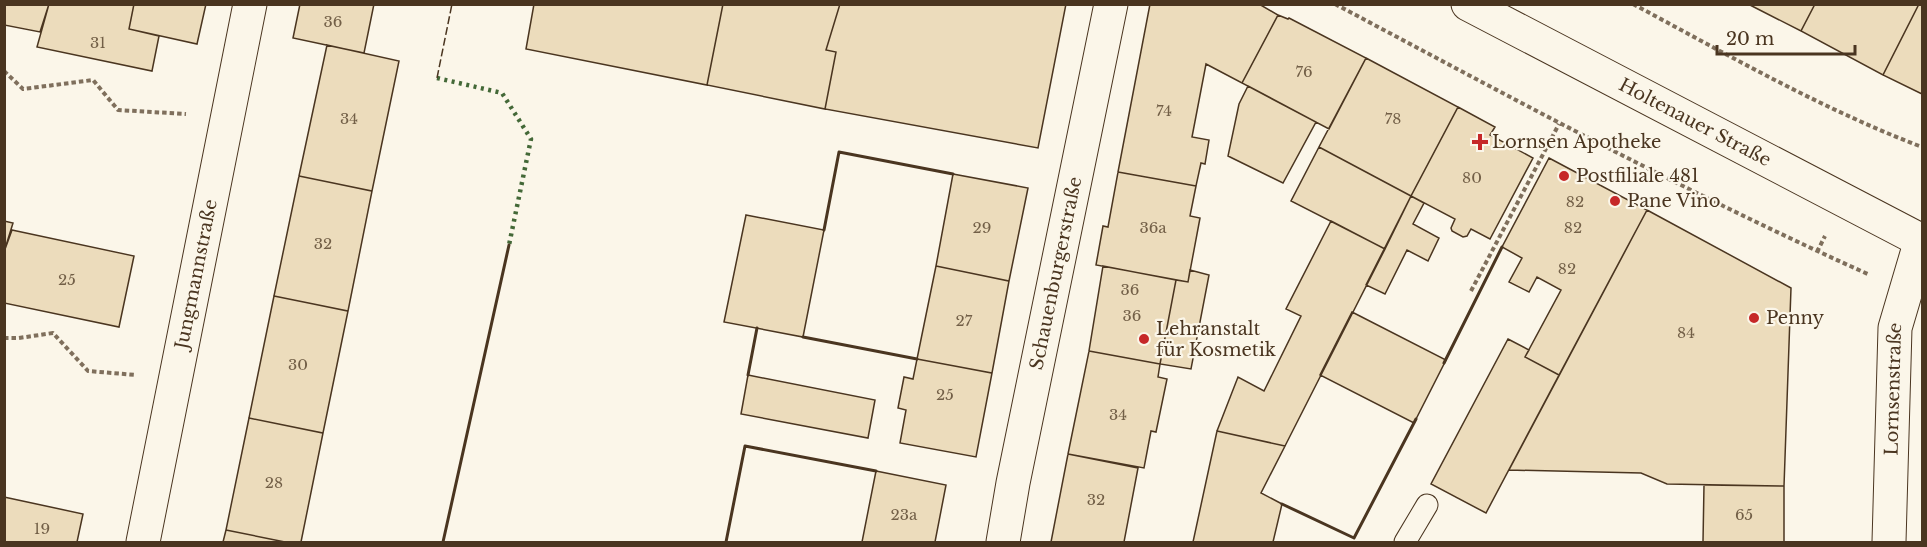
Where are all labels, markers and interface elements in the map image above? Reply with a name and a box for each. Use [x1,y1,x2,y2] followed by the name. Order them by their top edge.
[324,12,342,31] house number: 36
[1717,18,1855,56] scale bar
[1726,28,1774,50] text: 20 m
[90,33,106,52] house number: 31
[1295,62,1313,81] house number: 76
[1615,74,1775,171] street label: Holtenauer Straße
[1156,101,1172,120] house number: 74
[340,109,358,128] house number: 34
[1385,109,1401,128] house number: 78
[1492,131,1661,153] place label: Lornsen Apotheke
[1473,135,1487,149] marker: Lornsen Apotheke
[1576,165,1699,187] place label: Postfiliale 481
[1462,168,1482,187] house number: 80
[1557,169,1571,183] marker: Postfiliale 481
[1025,175,1086,372] street label: Schauenburgerstraße
[1627,190,1721,212] place label: Pane Vino
[1566,192,1584,211] house number: 82
[1608,194,1622,208] marker: Pane Vino
[170,197,222,353] street label: Jungmannstraße
[973,218,991,237] house number: 29
[1139,218,1167,237] house number: 36a
[1564,218,1582,237] house number: 82
[314,234,332,253] house number: 32
[1558,259,1576,278] house number: 82
[58,270,76,289] house number: 25
[1121,280,1139,299] house number: 36
[1123,306,1141,325] house number: 36
[1766,307,1825,329] place label: Penny
[956,311,973,330] house number: 27
[1747,311,1761,325] marker: Penny
[1156,318,1276,361] place label: Lehranstalt für Kosmetik
[1880,320,1907,456] street label: Lornsenstraße
[1677,323,1695,342] house number: 84
[1137,332,1151,346] marker: Lehranstalt für Kosmetik
[288,355,308,374] house number: 30
[936,385,954,404] house number: 25
[1109,405,1127,424] house number: 34
[265,473,283,492] house number: 28
[1087,490,1105,509] house number: 32
[891,505,918,524] house number: 23a
[1735,505,1753,524] house number: 65
[34,519,50,538] house number: 19

